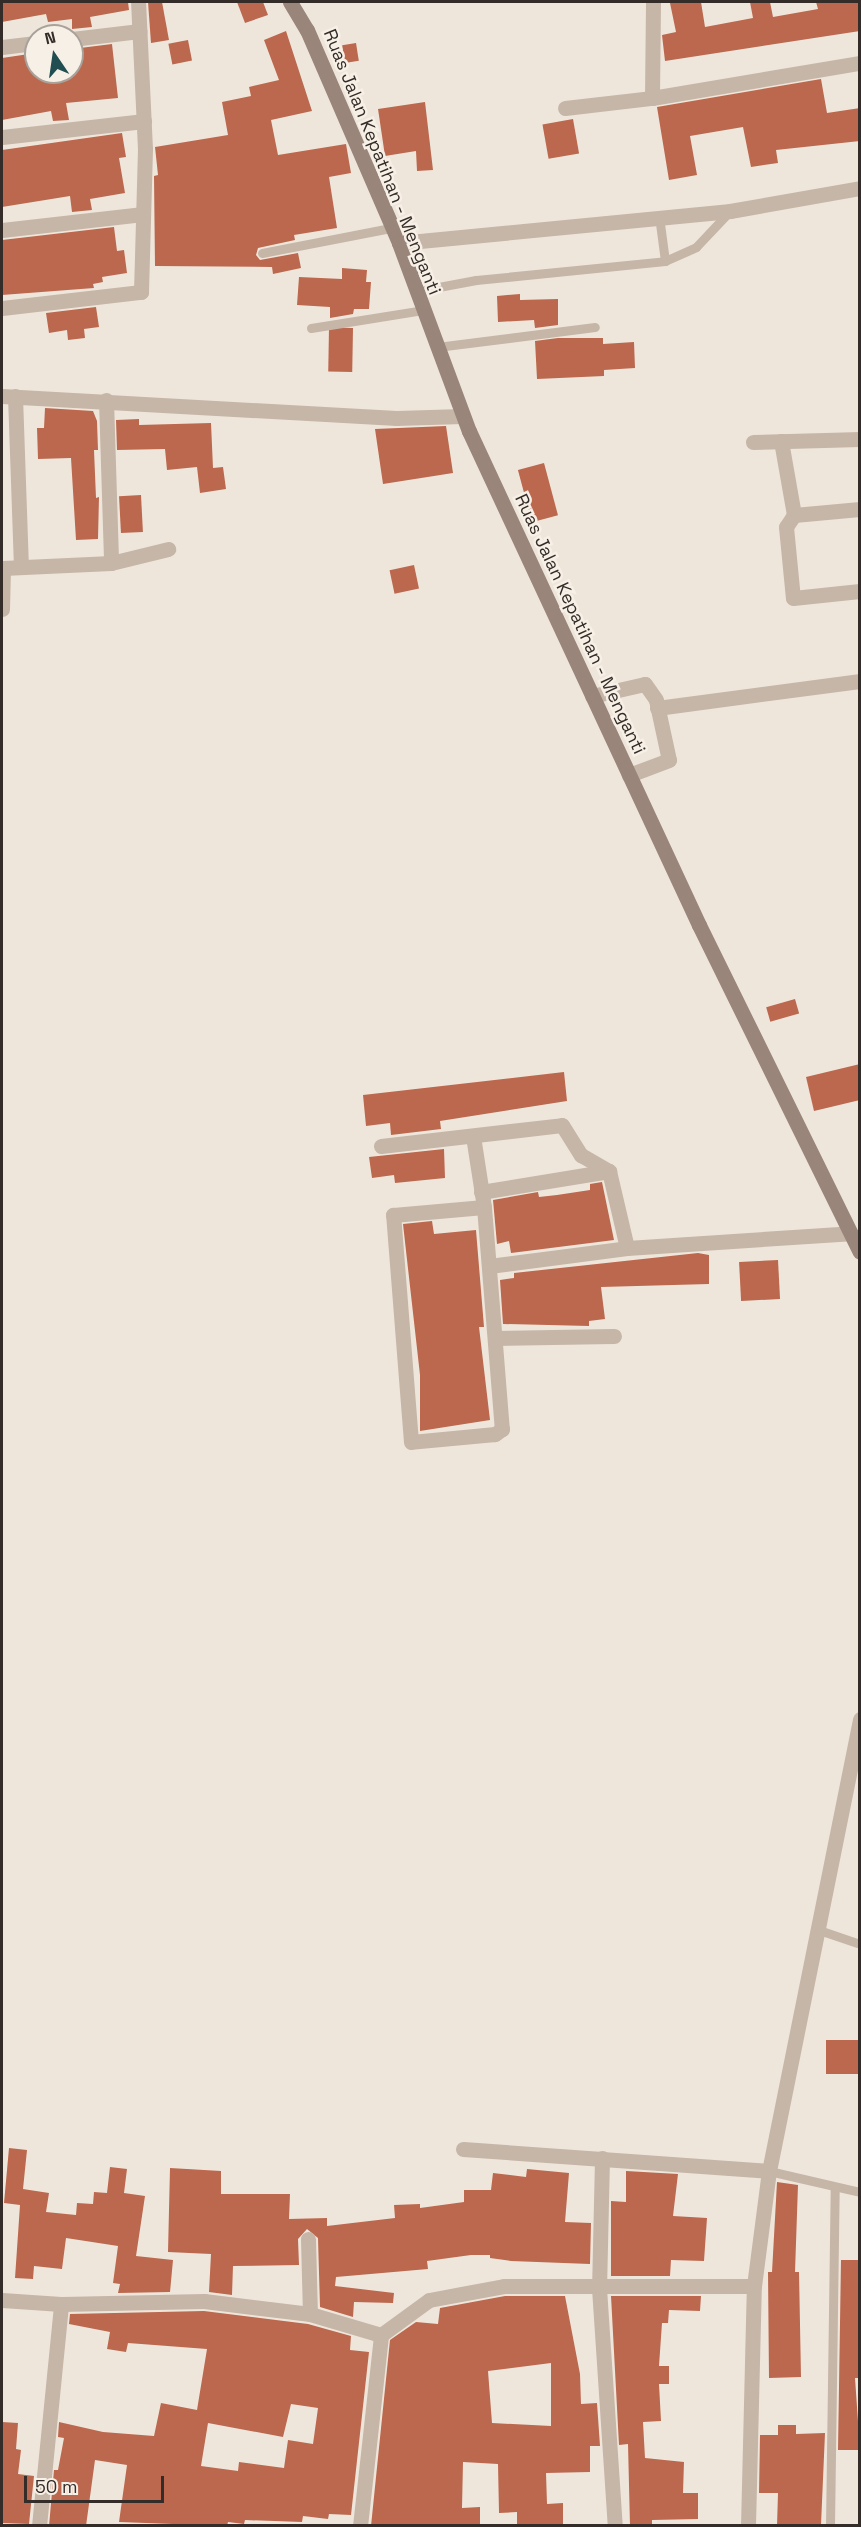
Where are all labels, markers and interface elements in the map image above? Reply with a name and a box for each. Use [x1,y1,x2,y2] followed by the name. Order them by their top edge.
[24,24,84,84] north arrow
[43,26,58,49] text: N
[318,26,446,298] street label: Ruas Jalan Kepatihan - Menganti
[510,490,650,758] street label: Ruas Jalan Kepatihan - Menganti
[27,2464,166,2502] scale bar
[35,2475,77,2498] text: 50 m

